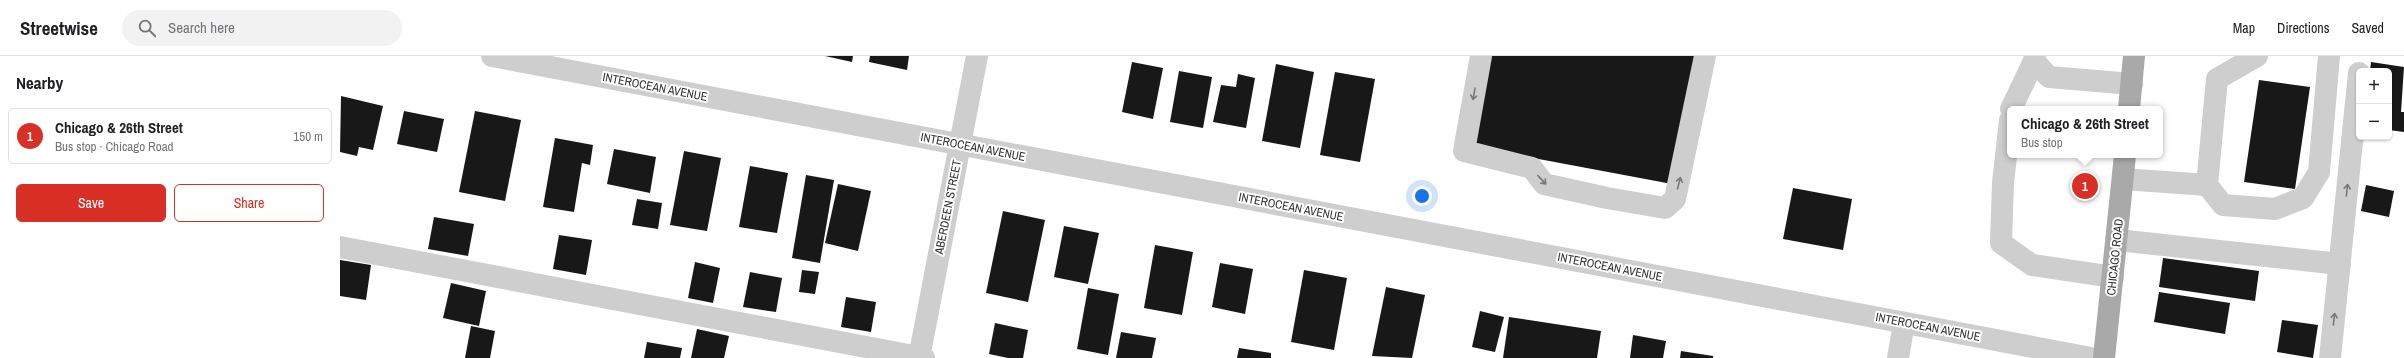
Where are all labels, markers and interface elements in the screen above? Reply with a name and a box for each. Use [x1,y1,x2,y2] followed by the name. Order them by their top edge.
[122,10,402,46] search box
[20,15,98,41] text: Streetwise
[136,17,158,39] icon: search
[168,17,235,38] text: Search here
[2233,19,2255,37] text: Map
[2277,19,2329,37] text: Directions
[2351,19,2384,37] text: Saved
[2356,68,2392,140] map controls
[2356,68,2392,104] button: +
[601,69,709,105] street label: INTEROCEAN AVENUE
[16,71,63,94] text: Nearby
[1470,87,1478,100] one-way arrow
[2356,104,2392,140] button: −
[2007,106,2163,158] popup
[2021,113,2149,134] text: Chicago & 26th Street
[55,117,183,138] text: Chicago & 26th Street
[27,128,33,145] text: 1
[293,128,323,145] text: 150 m
[919,129,1027,165] street label: INTEROCEAN AVENUE
[2021,134,2063,151] text: Bus stop
[55,138,174,155] text: Bus stop · Chicago Road
[931,159,965,256] street label: ABERDEEN STREET
[2072,171,2098,201] pin: 1
[1537,175,1546,185] one-way arrow
[1676,176,1684,189] one-way arrow
[16,184,166,222] button: Save
[174,184,324,222] button: Share
[2344,184,2351,197] one-way arrow
[1412,186,1432,206] your location
[1237,189,1345,225] street label: INTEROCEAN AVENUE
[2103,218,2127,296] street label: CHICAGO ROAD
[1556,249,1664,285] street label: INTEROCEAN AVENUE
[1874,309,1982,345] street label: INTEROCEAN AVENUE
[2330,313,2338,326] one-way arrow

